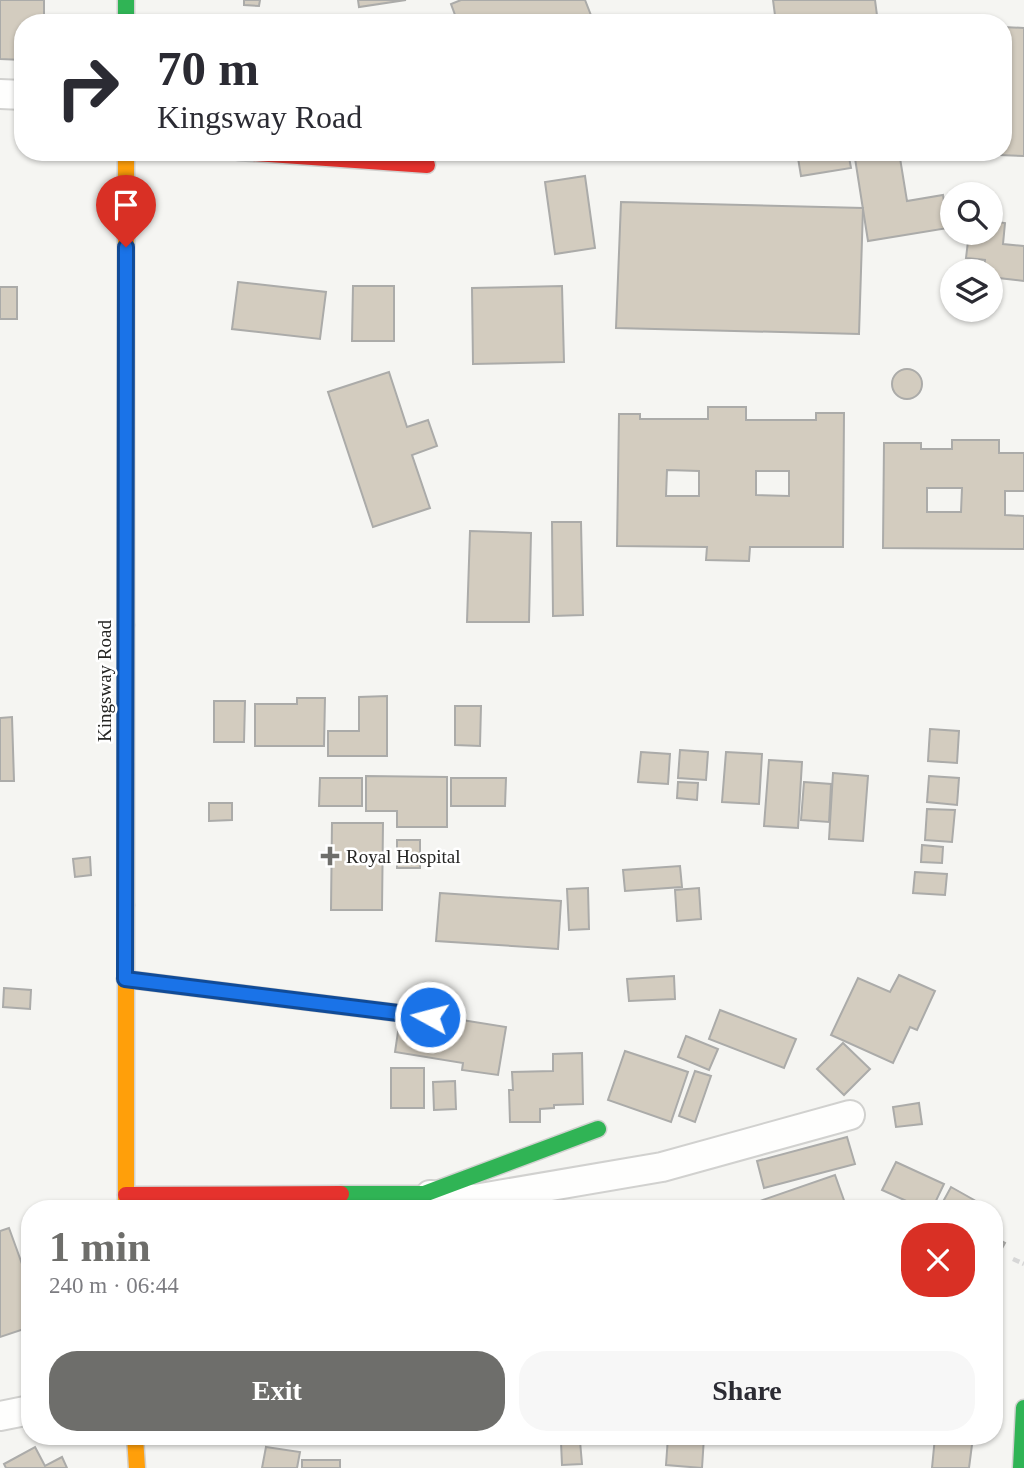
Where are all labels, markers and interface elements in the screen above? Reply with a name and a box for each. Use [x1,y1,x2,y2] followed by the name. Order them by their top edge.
[157,41,259,96] text: 70 m
[42,42,133,133] icon: right
[157,99,362,135] text: Kingsway Road
[96,175,156,247] pin
[940,182,1003,322] map controls
[940,182,1003,245] button: search
[107,186,145,224] icon: arrive
[940,259,1003,322] button: layers
[94,620,115,742] street label: Kingsway Road
[320,846,340,866] marker: Royal Hospital
[346,846,461,867] place label: Royal Hospital
[393,980,467,1054] position arrow
[901,1223,975,1297] button: close
[49,1224,151,1270] text: 1 min
[49,1273,179,1298] text: 240 m · 06:44
[49,1351,505,1431] button: Exit
[519,1351,975,1431] button: Share

